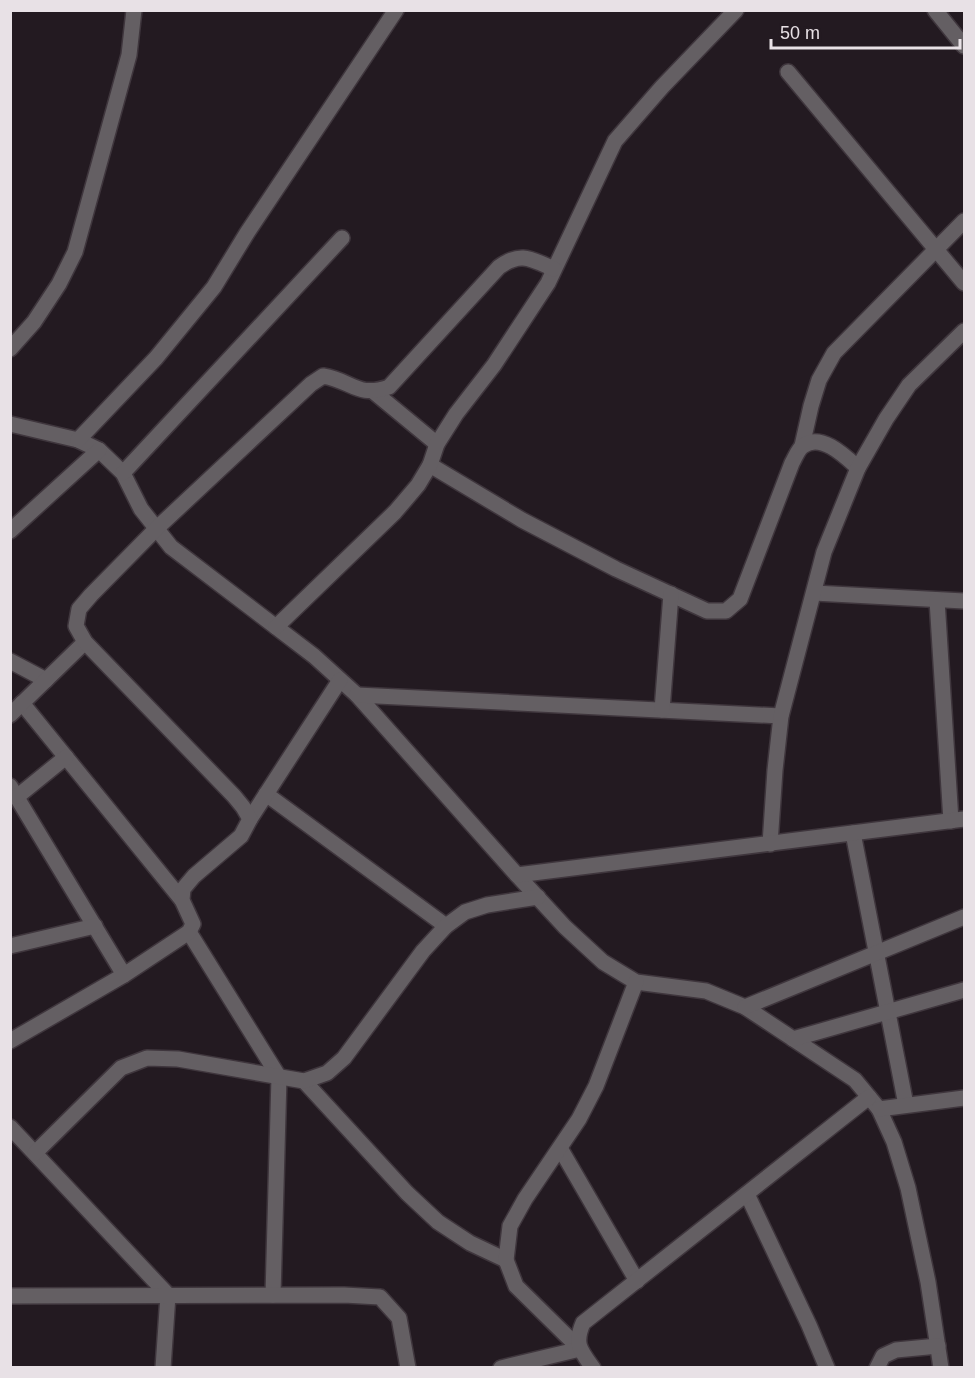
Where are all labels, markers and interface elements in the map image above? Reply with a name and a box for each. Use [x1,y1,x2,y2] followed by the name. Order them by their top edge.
[771,12,960,50] scale bar
[780,23,820,43] text: 50 m

